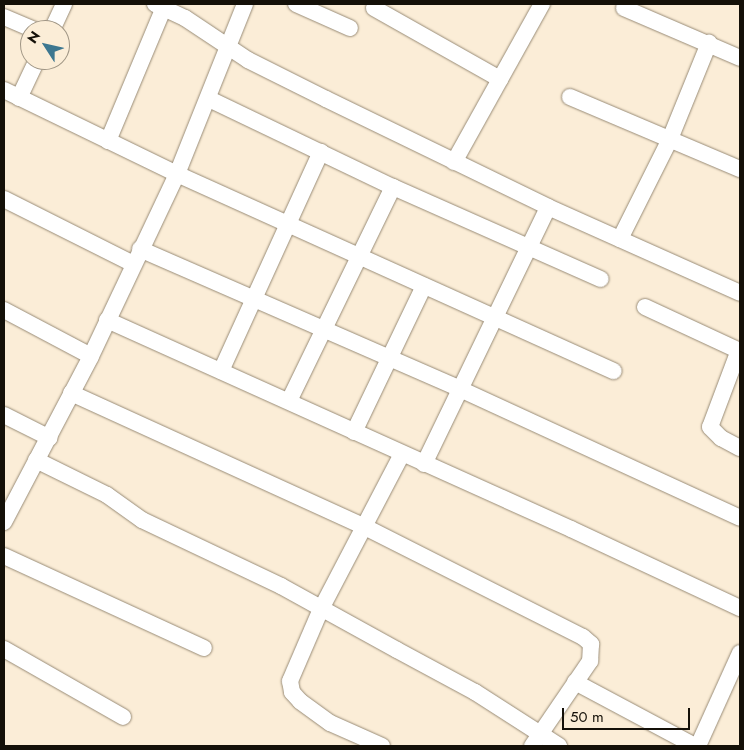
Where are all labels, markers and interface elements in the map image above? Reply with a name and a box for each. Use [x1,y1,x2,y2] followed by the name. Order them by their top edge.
[20,20,70,70] north arrow
[22,27,45,47] text: N
[564,698,692,730] scale bar
[570,706,604,728] text: 50 m

